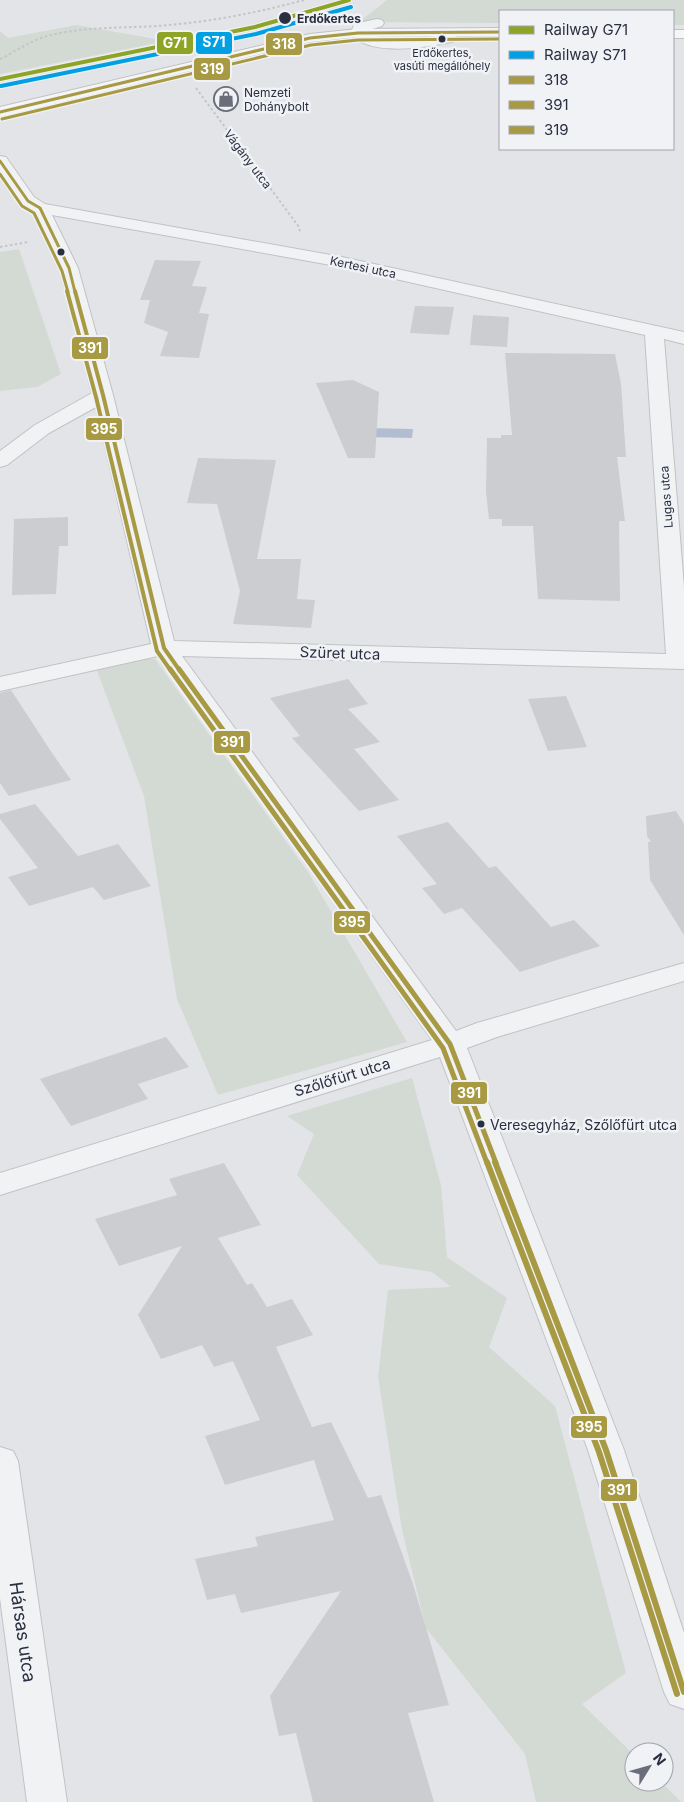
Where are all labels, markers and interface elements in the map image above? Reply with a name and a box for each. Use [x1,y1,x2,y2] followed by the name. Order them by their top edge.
[277,10,293,26] marker: Erdőkertes
[499,10,674,150] legend
[297,11,361,26] place label: Erdőkertes
[544,20,628,39] text: Railway G71
[156,31,194,55] line badge: G71
[195,31,233,55] line badge: S71
[265,32,303,56] line badge: 318
[202,33,226,50] text: S71
[163,34,187,51] text: G71
[437,34,447,44] marker: Erdőkertes, vasúti megállóhely
[272,35,296,52] text: 318
[544,45,627,64] text: Railway S71
[394,46,490,73] place label: Erdőkertes, vasúti megállóhely
[193,57,231,81] line badge: 319
[200,60,224,77] text: 319
[544,70,569,89] text: 318
[244,85,309,114] place label: Nemzeti Dohánybolt
[213,86,239,112] shop icon: Nemzeti Dohánybolt
[544,95,569,114] text: 391
[544,120,569,139] text: 319
[221,126,275,192] street label: Vágány utca
[56,247,66,257] unlabelled marker
[329,253,397,281] street label: Kertesi utca
[71,336,109,360] line badge: 391
[78,339,102,356] text: 391
[85,417,123,441] line badge: 395
[90,420,118,437] text: 395
[656,465,676,529] street label: Lugas utca
[299,642,381,664] street label: Szüret utca
[213,730,251,754] line badge: 391
[220,733,244,750] text: 391
[333,910,371,934] line badge: 395
[338,913,366,930] text: 395
[292,1053,392,1101] street label: Szőlőfürt utca
[450,1081,488,1105] line badge: 391
[457,1084,481,1101] text: 391
[490,1116,677,1133] place label: Veresegyház, Szőlőfürt utca
[476,1119,486,1129] marker: Veresegyház, Szőlőfürt utca
[570,1415,608,1439] line badge: 395
[575,1418,603,1435] text: 395
[600,1478,638,1502] line badge: 391
[607,1481,631,1498] text: 391
[6,1580,40,1684] street label: Hársas utca
[624,1742,674,1792] north arrow
[650,1749,670,1768] text: N

